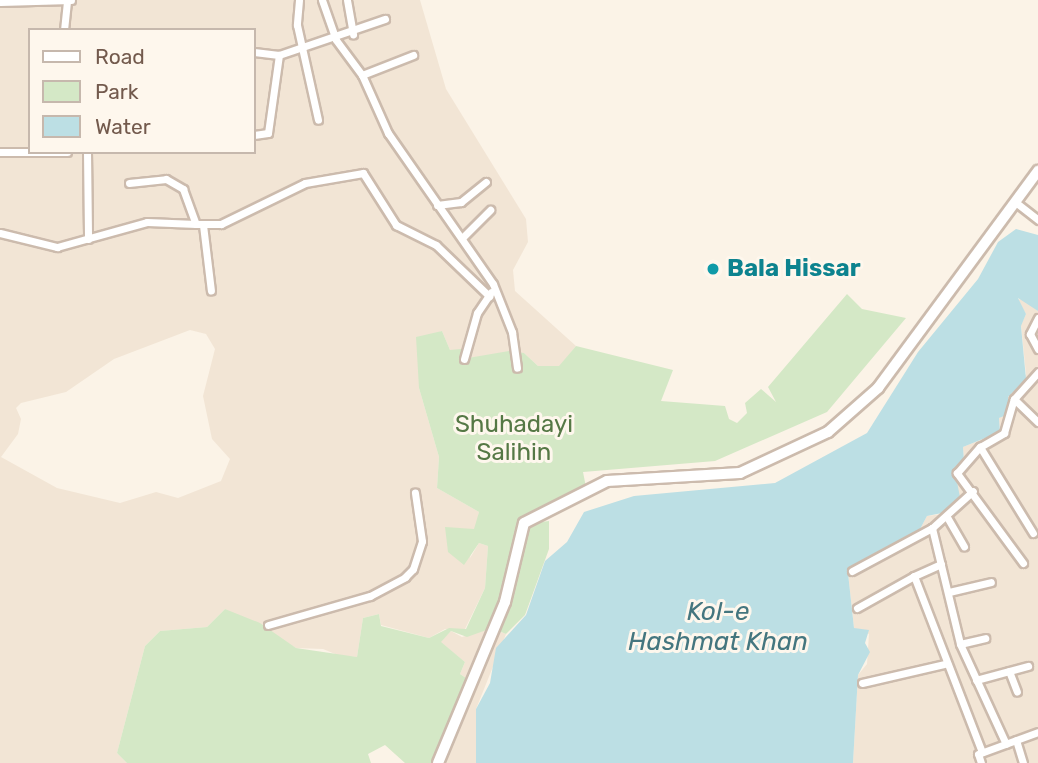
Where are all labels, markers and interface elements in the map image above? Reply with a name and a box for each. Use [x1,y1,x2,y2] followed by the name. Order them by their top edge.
[28,28,256,154] legend
[95,44,145,69] text: Road
[95,79,139,104] text: Park
[95,114,151,139] text: Water
[727,255,861,283] place label: Bala Hissar
[705,261,721,277] marker: Bala Hissar
[455,411,573,467] park label: Shuhadayi Salihin
[628,596,808,658] water label: Kol-e Hashmat Khan

